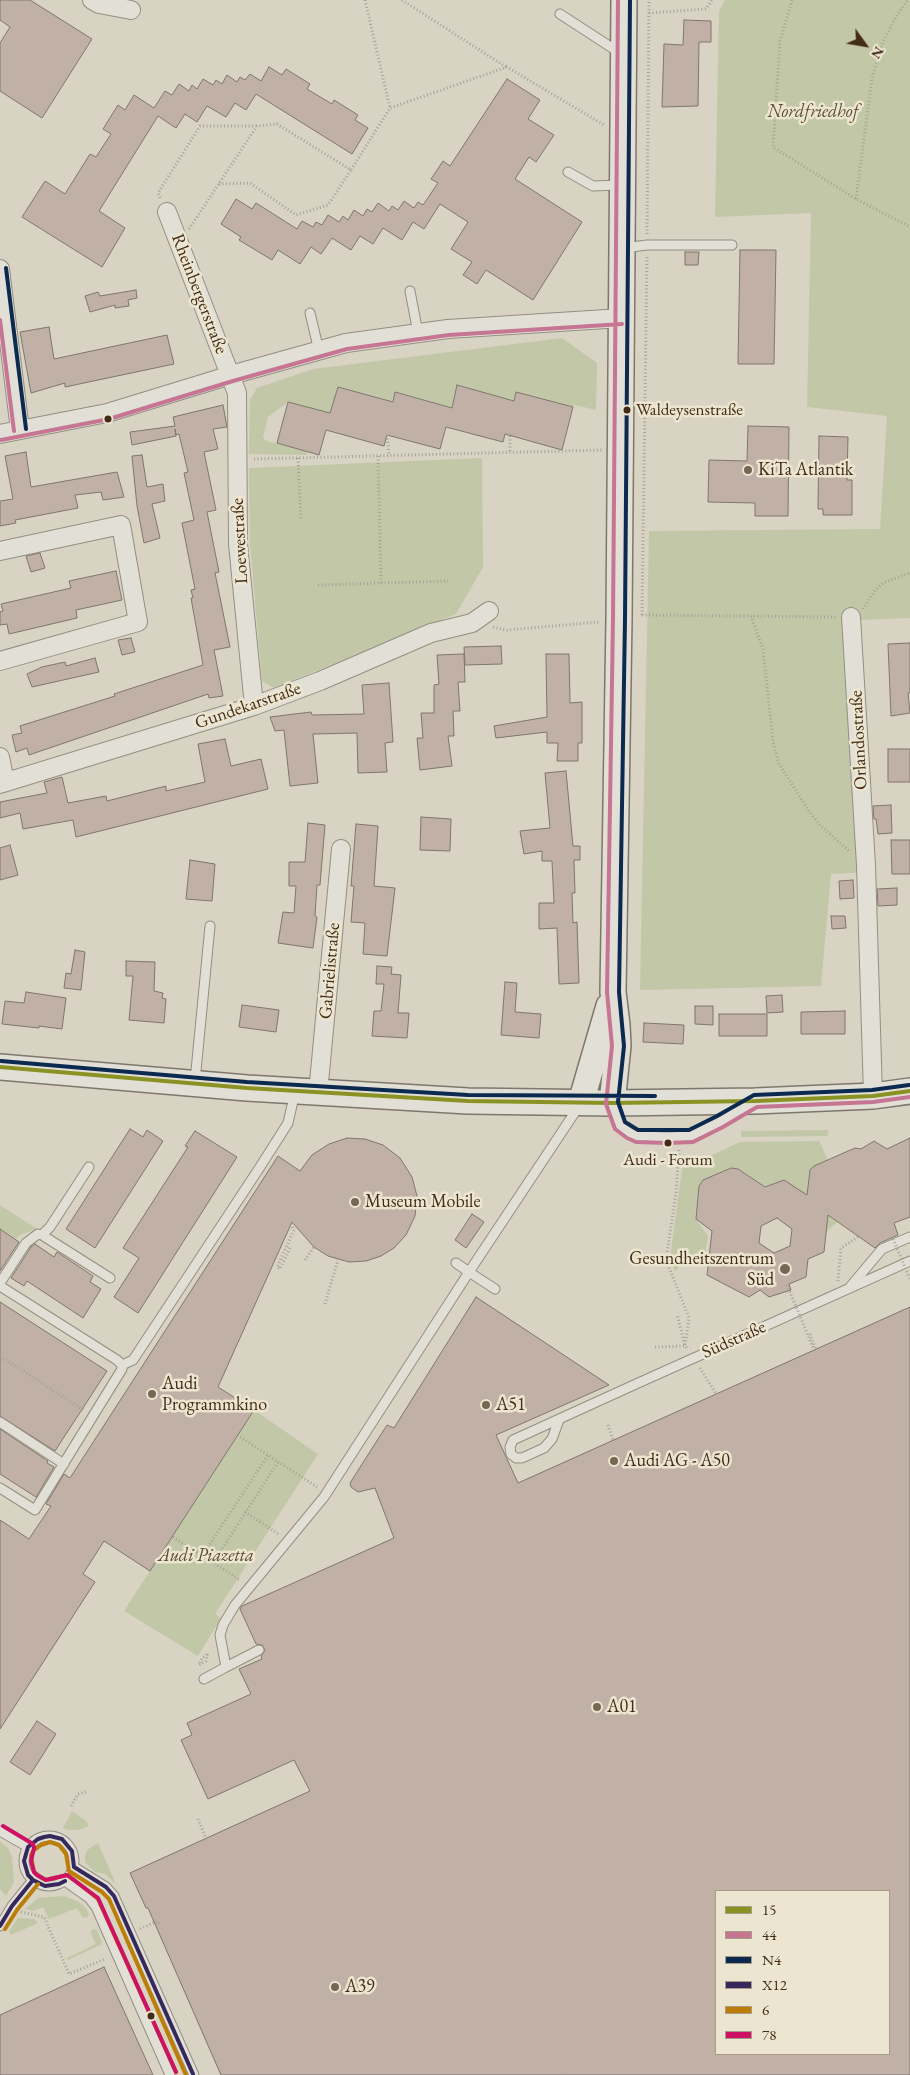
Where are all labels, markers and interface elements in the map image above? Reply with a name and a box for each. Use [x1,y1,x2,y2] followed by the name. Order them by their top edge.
[840,20,890,70] north arrow
[867,43,888,63] text: N
[768,101,858,123] park label: Nordfriedhof
[166,231,232,357] street label: Rheinbergerstraße
[636,400,743,420] place label: Waldeysenstraße
[622,405,632,415] marker: Waldeysenstraße
[103,414,113,424] unlabelled marker
[758,459,853,481] place label: KiTa Atlantik
[742,464,754,476] marker: KiTa Atlantik
[227,497,253,585] street label: Loewestraße
[192,678,304,734] street label: Gundekarstraße
[846,690,872,790] street label: Orlandostraße
[315,922,345,1020] street label: Gabrielistraße
[663,1138,673,1148] marker: Audi - Forum
[623,1150,713,1170] place label: Audi - Forum
[365,1191,480,1213] place label: Museum Mobile
[349,1196,361,1208] marker: Museum Mobile
[629,1248,774,1290] place label: Gesundheitszentrum Süd
[778,1262,792,1276] marker: Gesundheitszentrum Süd
[699,1316,769,1364] street label: Südstraße
[162,1373,267,1416] place label: Audi Programmkino
[146,1388,158,1400] marker: Audi Programmkino
[496,1394,526,1416] place label: A51
[480,1399,492,1411] marker: A51
[624,1450,730,1472] place label: Audi AG - A50
[608,1455,620,1467] marker: Audi AG - A50
[158,1545,254,1567] park label: Audi Piazetta
[607,1696,637,1718] place label: A01
[591,1701,603,1713] marker: A01
[715,1890,890,2055] legend
[762,1900,776,1919] text: 15
[762,1925,776,1944] text: 44
[762,1950,781,1969] text: N4
[762,1975,787,1994] text: X12
[345,1976,375,1998] place label: A39
[329,1981,341,1993] marker: A39
[762,2000,769,2019] text: 6
[146,2011,156,2021] unlabelled marker
[762,2025,776,2044] text: 78

